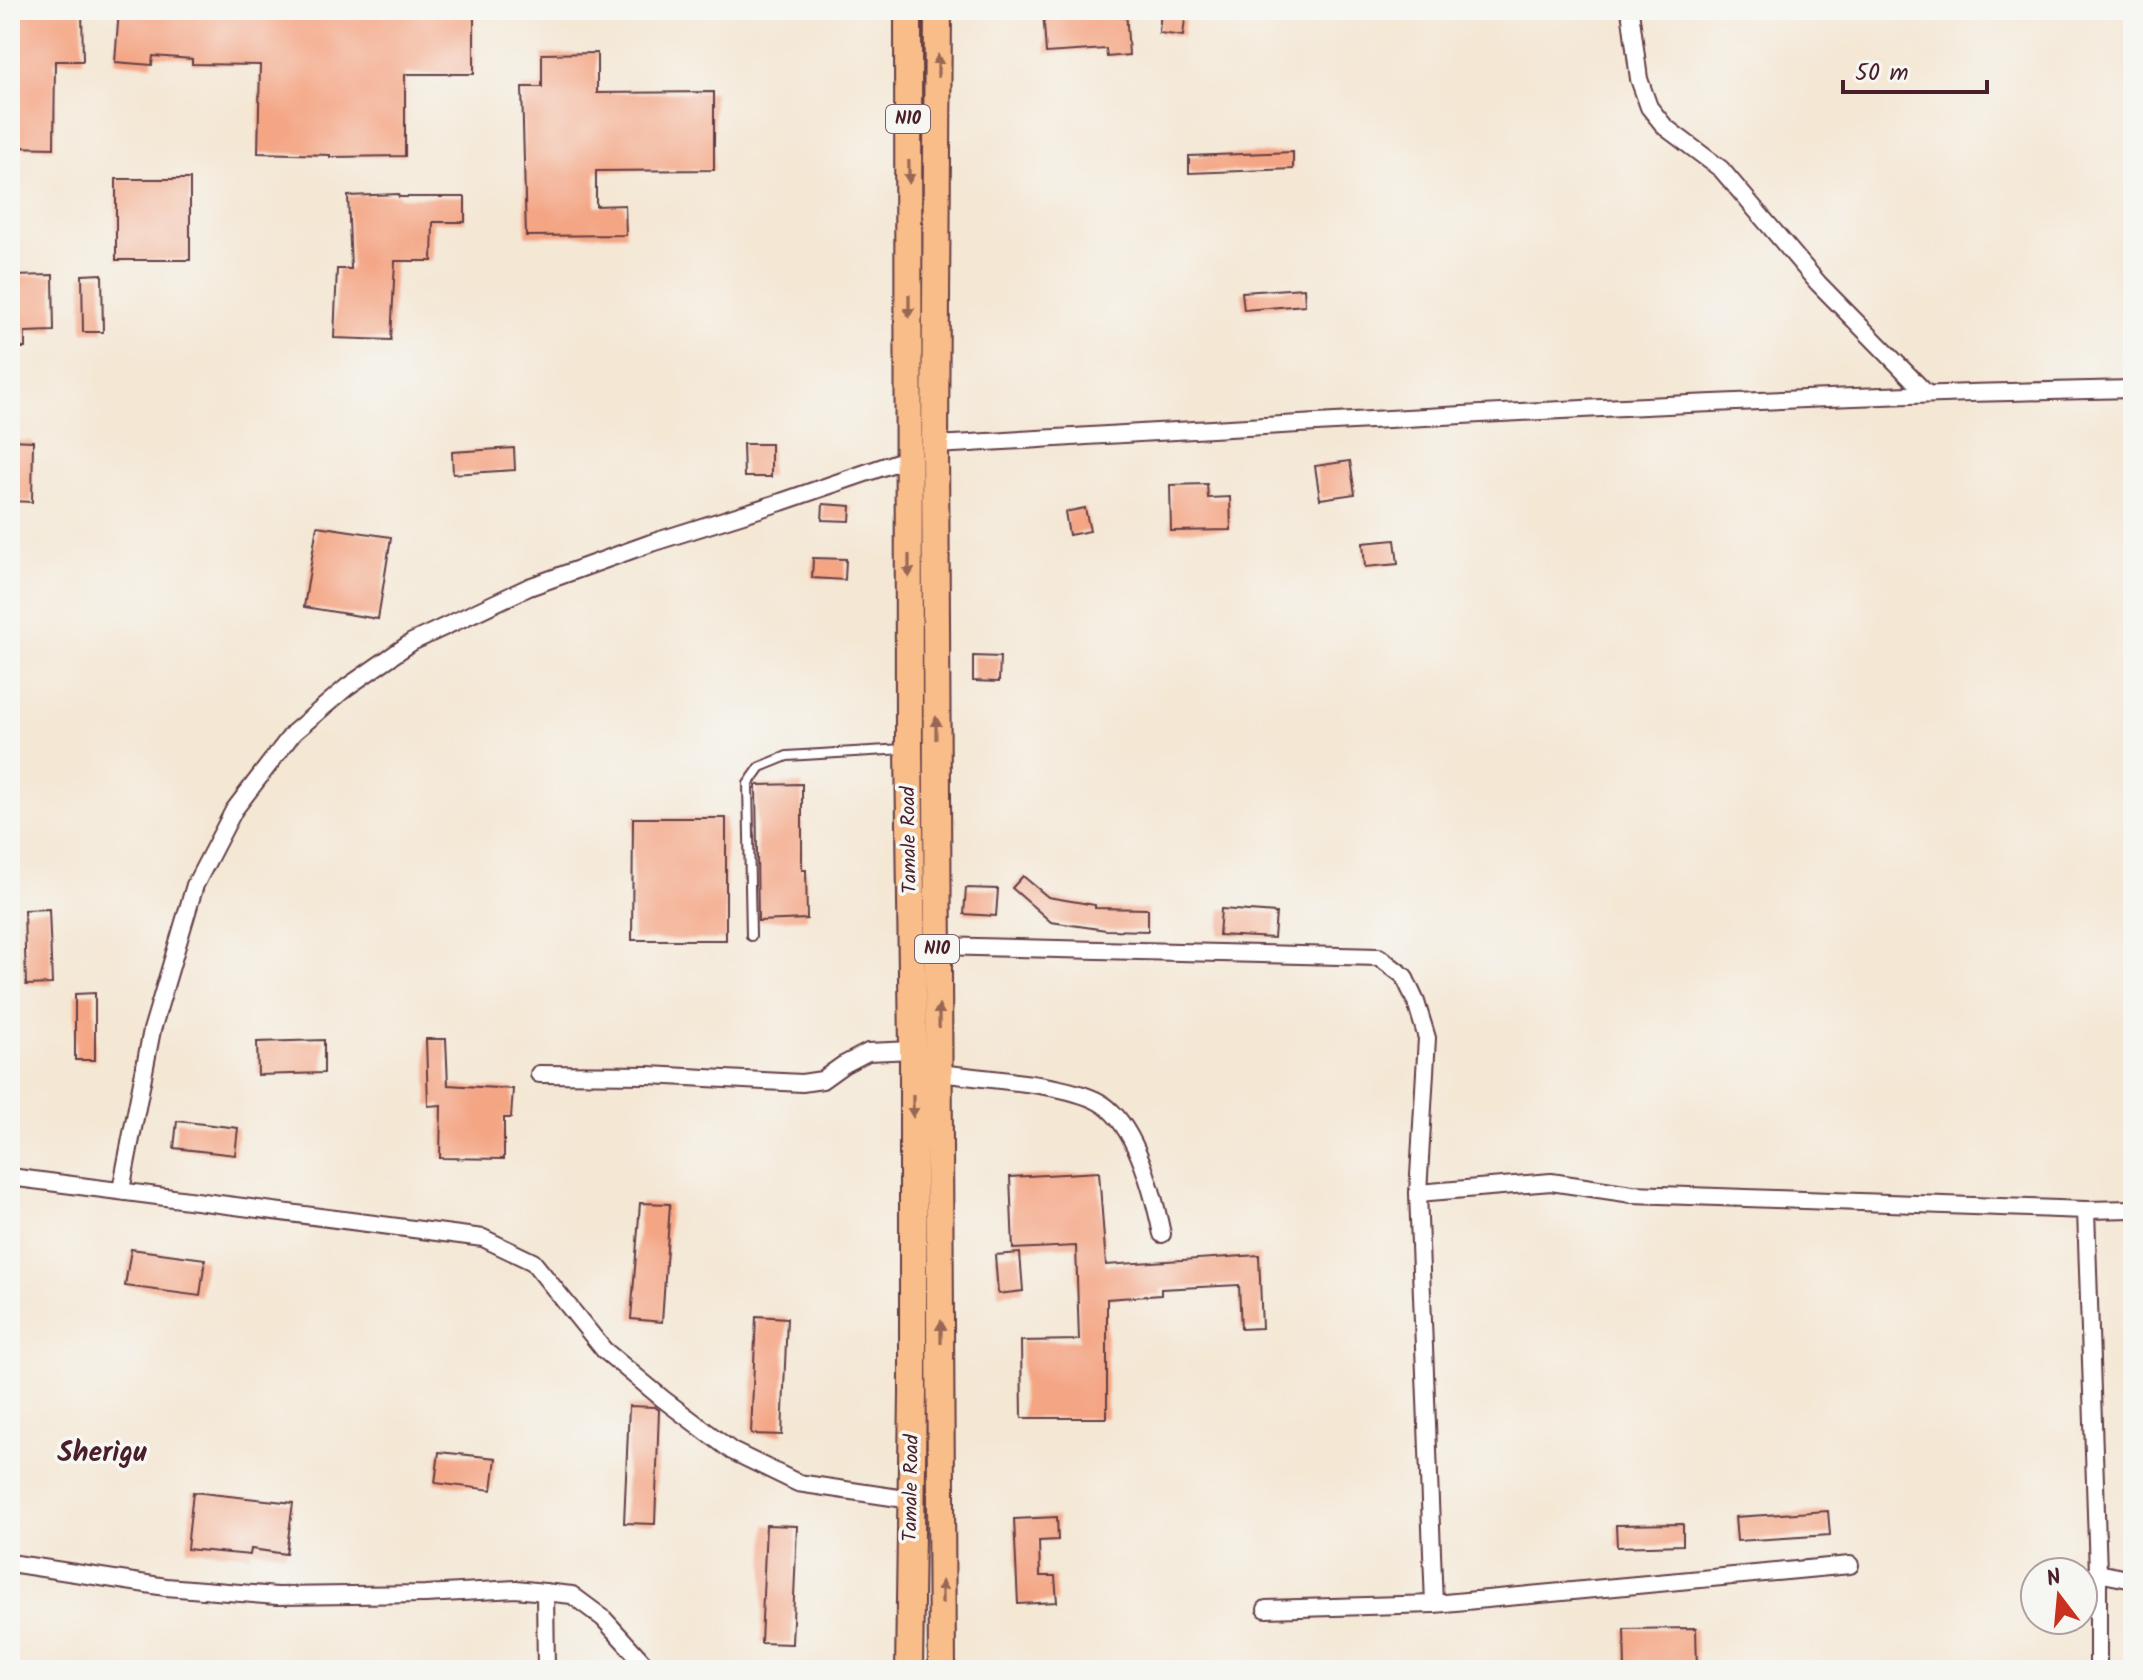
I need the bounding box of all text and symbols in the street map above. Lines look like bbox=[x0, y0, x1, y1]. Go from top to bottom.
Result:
scale bar bbox=[1843, 44, 1987, 94]
one-way arrow bbox=[932, 53, 944, 78]
text: 50 m bbox=[1855, 54, 1909, 93]
road number: N10 bbox=[886, 105, 930, 133]
one-way arrow bbox=[903, 160, 915, 185]
one-way arrow bbox=[903, 294, 915, 319]
one-way arrow bbox=[903, 554, 915, 579]
one-way arrow bbox=[930, 715, 942, 740]
street label: Tamale Road bbox=[893, 785, 927, 894]
road number: N10 bbox=[915, 935, 959, 963]
one-way arrow bbox=[932, 1003, 945, 1028]
one-way arrow bbox=[907, 1094, 919, 1119]
one-way arrow bbox=[935, 1319, 947, 1344]
district label: Sherigu bbox=[57, 1431, 147, 1476]
street label: Tamale Road bbox=[895, 1433, 929, 1542]
north arrow bbox=[2019, 1556, 2099, 1636]
text: N bbox=[2043, 1560, 2066, 1598]
one-way arrow bbox=[936, 1579, 948, 1604]

